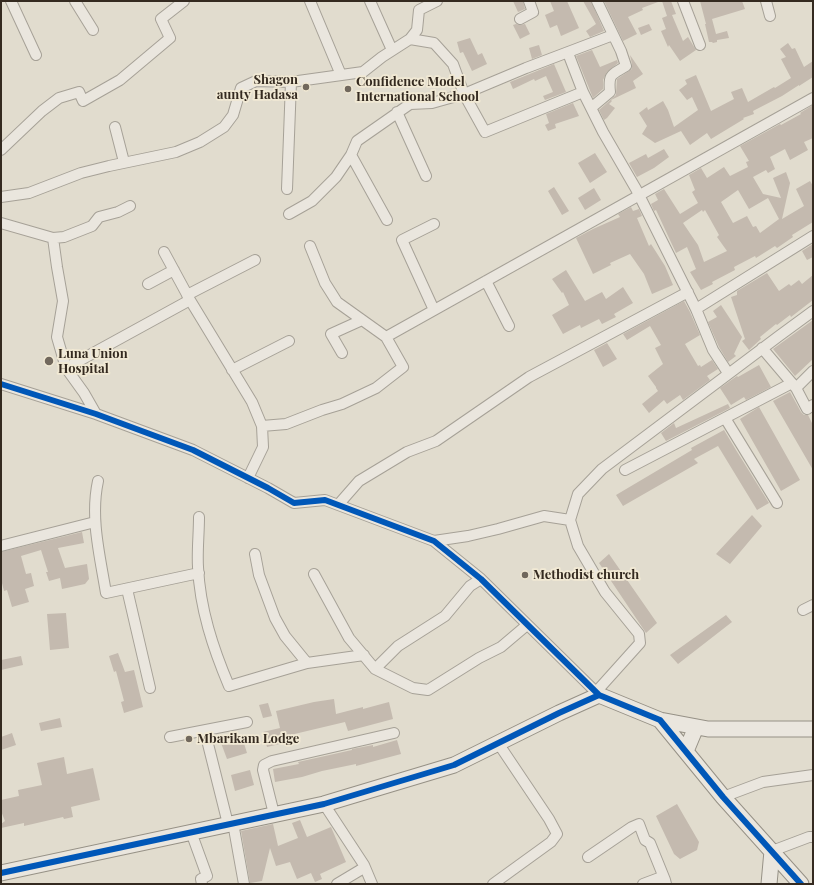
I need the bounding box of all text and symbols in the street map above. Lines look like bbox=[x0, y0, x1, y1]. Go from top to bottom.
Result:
place label: Shagon aunty Hadasa bbox=[217, 72, 298, 103]
place label: Confidence Model International School bbox=[356, 74, 479, 105]
marker: Shagon aunty Hadasa bbox=[301, 82, 311, 92]
marker: Confidence Model International School bbox=[343, 84, 353, 94]
place label: Luna Union Hospital bbox=[58, 346, 128, 377]
marker: Luna Union Hospital bbox=[43, 355, 55, 367]
place label: Methodist church bbox=[533, 567, 639, 583]
marker: Methodist church bbox=[520, 570, 530, 580]
place label: Mbarikam Lodge bbox=[197, 731, 299, 747]
marker: Mbarikam Lodge bbox=[184, 734, 194, 744]

